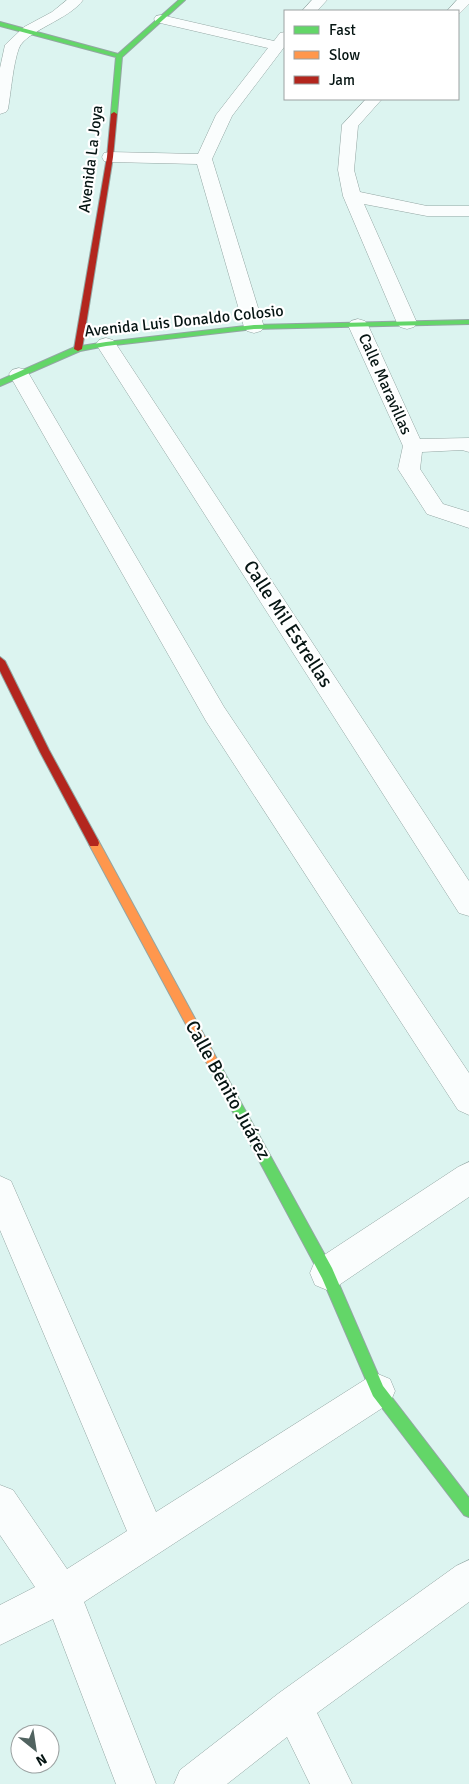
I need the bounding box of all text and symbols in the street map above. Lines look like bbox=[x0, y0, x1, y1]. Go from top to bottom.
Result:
legend bbox=[284, 10, 459, 100]
text: Fast bbox=[329, 21, 356, 39]
text: Slow bbox=[329, 46, 360, 64]
text: Jam bbox=[329, 71, 355, 89]
street label: Avenida La Joya bbox=[74, 104, 108, 214]
street label: Avenida Luis Donaldo Colosio bbox=[83, 301, 285, 341]
street label: Calle Maravillas bbox=[354, 330, 416, 438]
street label: Calle Mil Estrellas bbox=[238, 556, 338, 692]
street label: Calle Benito Juárez bbox=[180, 1016, 276, 1164]
north arrow bbox=[10, 1724, 60, 1774]
text: N bbox=[33, 1750, 50, 1770]

